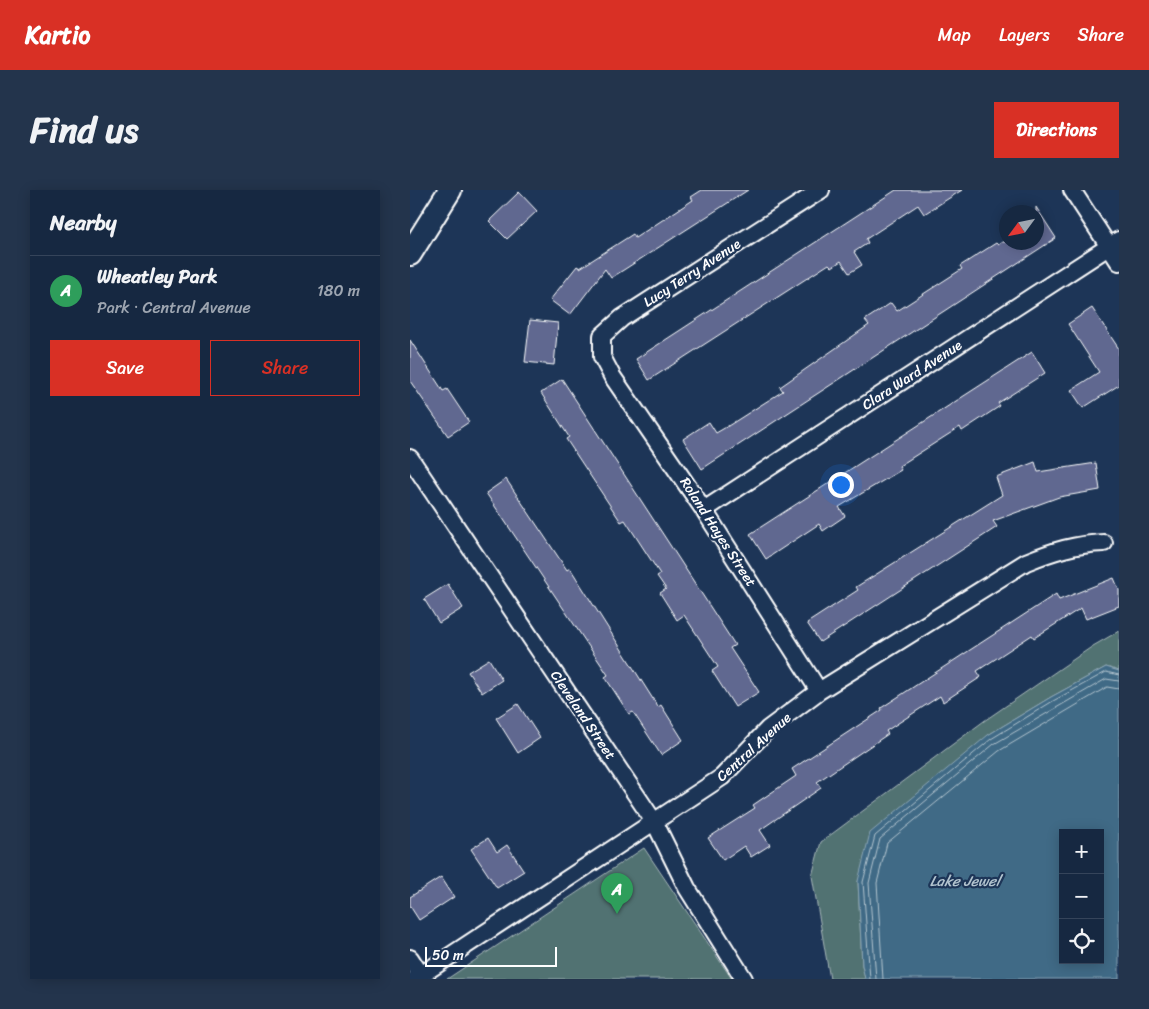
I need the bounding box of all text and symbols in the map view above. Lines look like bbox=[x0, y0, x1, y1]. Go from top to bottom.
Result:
text: Kartio bbox=[25, 14, 90, 56]
text: Map bbox=[938, 19, 971, 51]
text: Layers bbox=[999, 19, 1050, 51]
text: Share bbox=[1078, 19, 1124, 51]
text: Find us bbox=[30, 99, 138, 161]
button: Directions bbox=[994, 102, 1119, 158]
text: Nearby bbox=[50, 204, 116, 242]
north arrow bbox=[999, 205, 1044, 250]
street label: Lucy Terry Avenue bbox=[638, 232, 746, 314]
text: Wheatley Park bbox=[97, 260, 218, 293]
text: A bbox=[61, 276, 71, 305]
text: 180 m bbox=[317, 276, 360, 305]
text: Park · Central Avenue bbox=[97, 293, 251, 322]
street label: Clara Ward Avenue bbox=[857, 333, 968, 417]
button: Save bbox=[50, 340, 200, 396]
button: Share bbox=[210, 340, 360, 396]
street label: Roland Hayes Street bbox=[673, 472, 763, 592]
your location bbox=[828, 472, 854, 498]
street label: Cleveland Street bbox=[544, 665, 622, 765]
street label: Central Avenue bbox=[710, 706, 798, 788]
map controls bbox=[1059, 829, 1104, 964]
button: + bbox=[1059, 829, 1104, 874]
water label: Lake Jewel bbox=[930, 868, 1004, 894]
pin: A bbox=[601, 873, 633, 914]
button: − bbox=[1059, 874, 1104, 919]
button: locate bbox=[1059, 919, 1104, 964]
text: 50 m bbox=[432, 943, 464, 968]
scale bar bbox=[425, 944, 558, 967]

